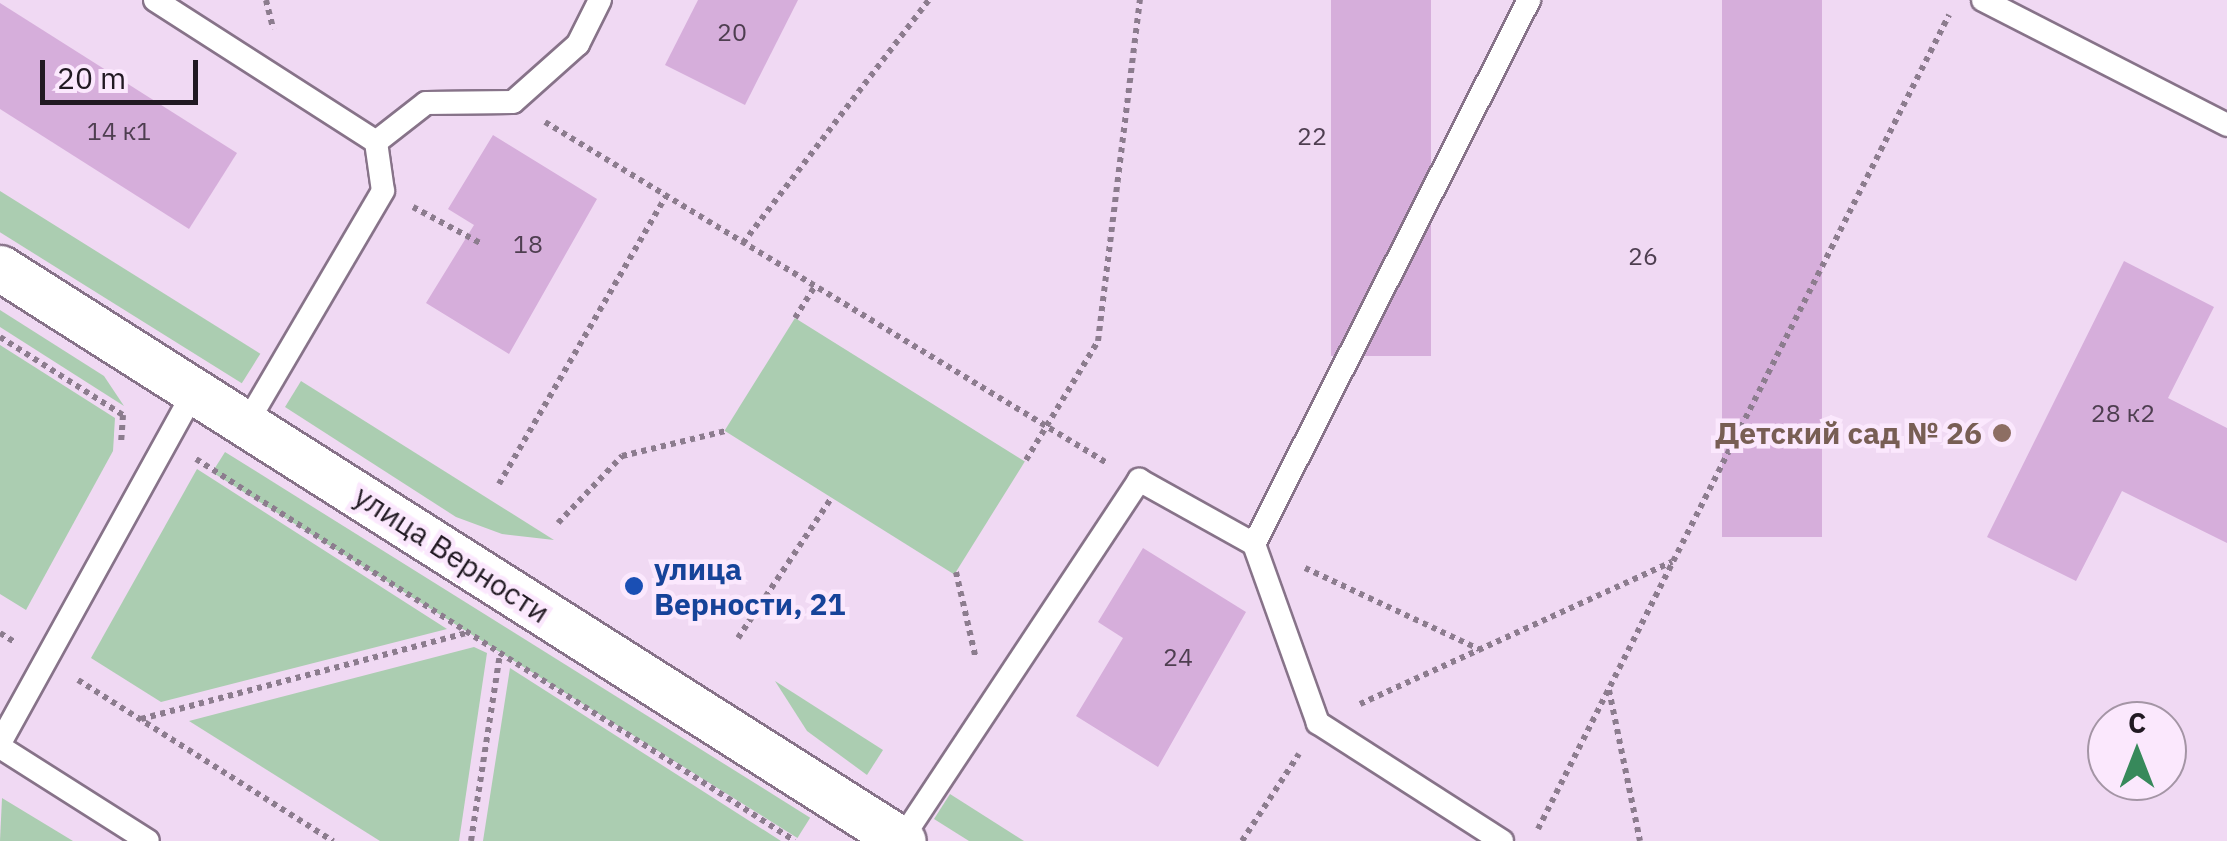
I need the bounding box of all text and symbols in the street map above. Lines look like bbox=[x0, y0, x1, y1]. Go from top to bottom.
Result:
house number: 20 bbox=[717, 17, 747, 47]
scale bar bbox=[45, 40, 202, 102]
text: 20 m bbox=[57, 58, 126, 97]
house number: 14 к1 bbox=[87, 116, 151, 146]
house number: 22 bbox=[1297, 121, 1327, 151]
house number: 18 bbox=[513, 229, 543, 259]
house number: 26 bbox=[1628, 241, 1658, 271]
house number: 28 к2 bbox=[2091, 398, 2155, 428]
place label: Детский сад № 26 bbox=[1715, 415, 1982, 451]
marker: Детский сад № 26 bbox=[1991, 422, 2013, 444]
street label: улица Верности bbox=[348, 478, 556, 630]
place label: улица Верности, 21 bbox=[654, 551, 846, 622]
marker: улица Верности, 21 bbox=[623, 575, 645, 597]
house number: 24 bbox=[1163, 642, 1193, 672]
north arrow bbox=[2087, 701, 2187, 801]
text: С bbox=[2128, 704, 2146, 741]

